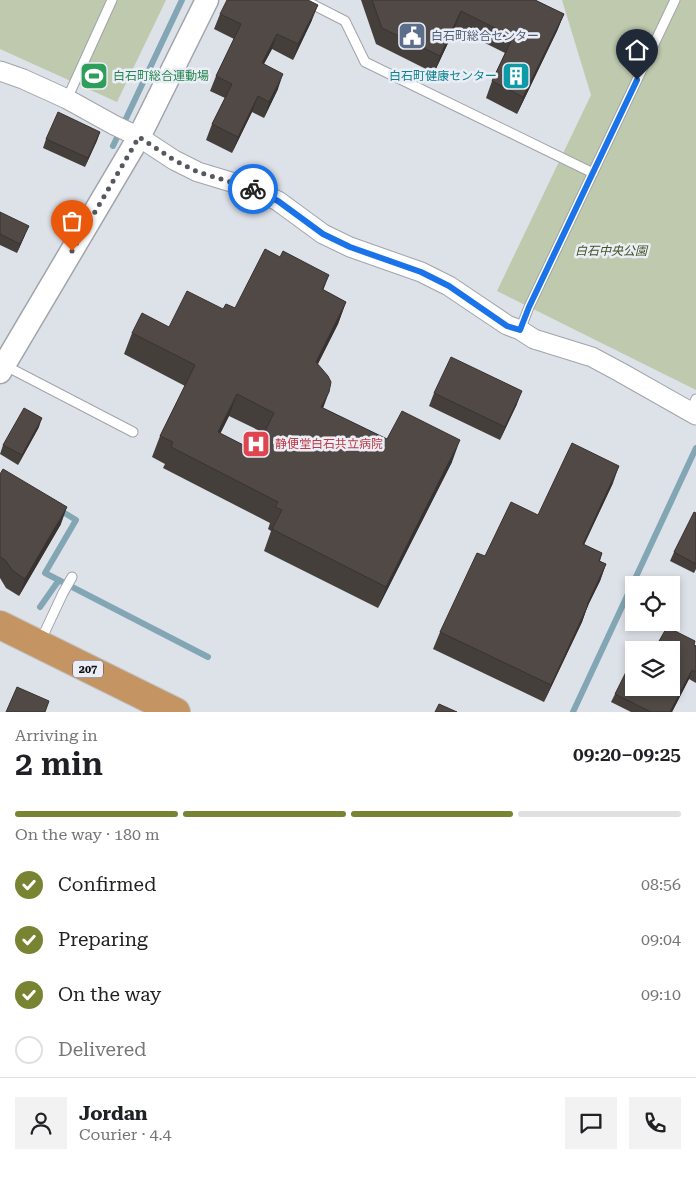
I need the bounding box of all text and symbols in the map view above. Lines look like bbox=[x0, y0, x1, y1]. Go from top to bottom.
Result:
public building icon: 白石町総合センター bbox=[397, 21, 427, 51]
place label: 白石町総合センター bbox=[431, 29, 539, 43]
pin bbox=[616, 29, 658, 80]
icon: home bbox=[623, 36, 651, 64]
sports icon: 白石町総合運動場 bbox=[79, 61, 109, 91]
building icon: 白石町健康センター bbox=[501, 61, 531, 91]
place label: 白石町総合運動場 bbox=[113, 69, 209, 83]
place label: 白石町健康センター bbox=[389, 69, 497, 83]
courier bbox=[228, 164, 278, 214]
icon: bike bbox=[239, 175, 267, 203]
pin bbox=[51, 200, 93, 251]
icon: bag bbox=[58, 207, 86, 235]
park label: 白石中央公園 bbox=[575, 244, 649, 258]
hospital icon: 静便堂白石共立病院 bbox=[241, 429, 271, 459]
place label: 静便堂白石共立病院 bbox=[275, 437, 383, 451]
map controls bbox=[625, 576, 680, 696]
button: locate bbox=[625, 576, 680, 631]
button: layers bbox=[625, 641, 680, 696]
road number: 207 bbox=[73, 661, 103, 678]
text: Arriving in bbox=[15, 726, 98, 745]
text: 09:20–09:25 bbox=[573, 743, 681, 766]
text: 2 min bbox=[15, 745, 103, 783]
text: On the way · 180 m bbox=[15, 825, 160, 844]
icon: check bbox=[15, 871, 43, 899]
text: Confirmed bbox=[58, 873, 156, 896]
text: 08:56 bbox=[641, 875, 681, 894]
icon: check bbox=[15, 926, 43, 954]
text: Preparing bbox=[58, 928, 148, 951]
text: 09:04 bbox=[641, 930, 681, 949]
icon: check bbox=[15, 981, 43, 1009]
text: On the way bbox=[58, 983, 161, 1006]
text: 09:10 bbox=[641, 985, 681, 1004]
text: Delivered bbox=[58, 1038, 146, 1061]
button: person bbox=[15, 1097, 67, 1149]
button: chat bbox=[565, 1097, 617, 1149]
button: phone bbox=[629, 1097, 681, 1149]
text: Jordan bbox=[79, 1102, 148, 1125]
text: Courier · 4.4 bbox=[79, 1125, 172, 1144]

